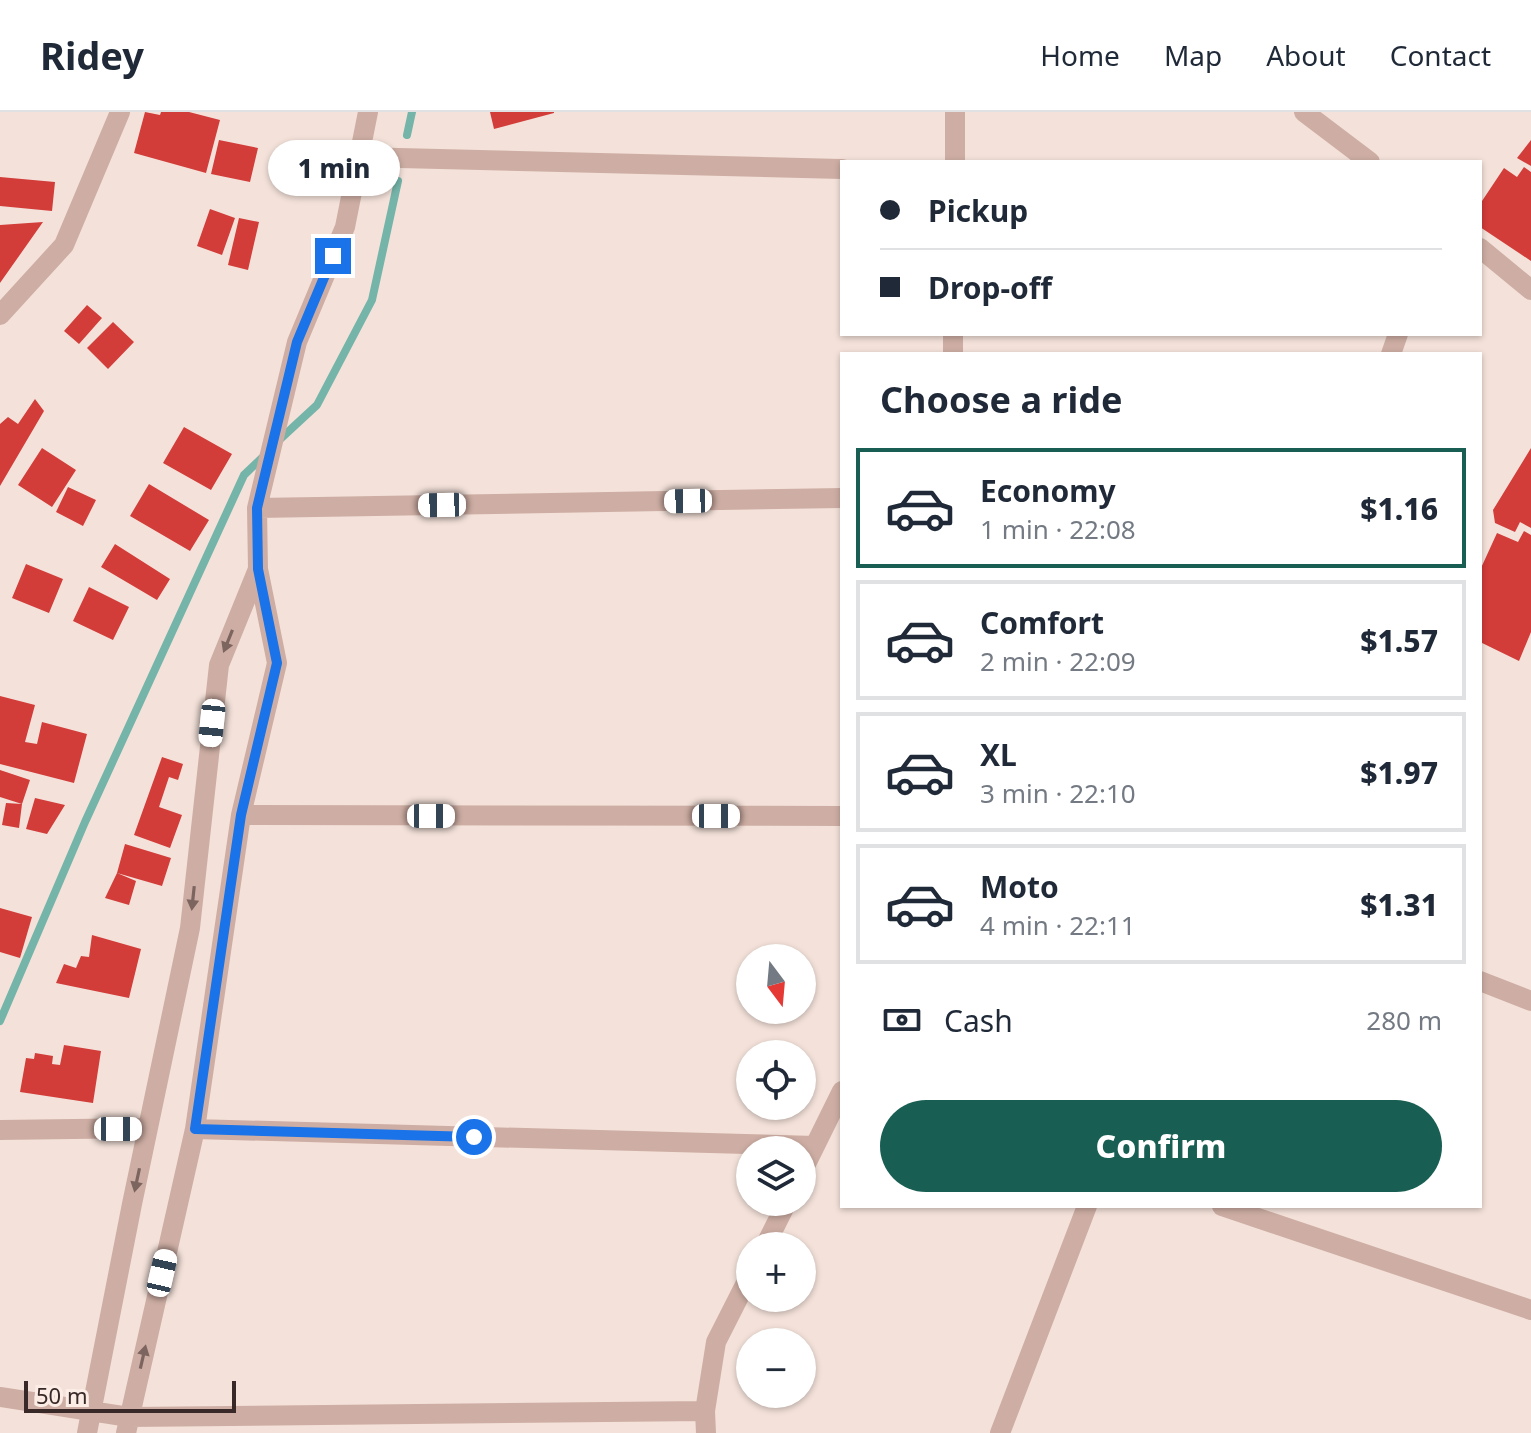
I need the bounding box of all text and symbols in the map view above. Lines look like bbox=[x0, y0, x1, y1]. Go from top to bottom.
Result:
text: Ridey bbox=[40, 29, 144, 81]
text: Home bbox=[1040, 36, 1120, 74]
text: Map bbox=[1164, 36, 1222, 74]
text: About bbox=[1266, 36, 1346, 74]
text: Contact bbox=[1390, 36, 1491, 74]
callout: 1 min bbox=[267, 140, 399, 196]
text: 1 min bbox=[298, 150, 370, 186]
text: Pickup bbox=[928, 190, 1028, 231]
route end bbox=[315, 238, 351, 274]
text: Drop-off bbox=[928, 267, 1052, 308]
text: Choose a ride bbox=[880, 375, 1122, 424]
text: Economy bbox=[980, 470, 1116, 511]
icon: car bbox=[884, 472, 956, 544]
text: $1.16 bbox=[1360, 488, 1438, 529]
car bbox=[664, 489, 712, 513]
car bbox=[418, 493, 466, 517]
text: 1 min · 22:08 bbox=[980, 511, 1136, 547]
text: Comfort bbox=[980, 602, 1104, 643]
icon: car bbox=[884, 604, 956, 676]
text: $1.57 bbox=[1360, 620, 1438, 661]
one-way arrow bbox=[222, 629, 235, 653]
text: 2 min · 22:09 bbox=[980, 643, 1136, 679]
car bbox=[198, 698, 226, 748]
text: XL bbox=[980, 734, 1017, 775]
icon: car bbox=[884, 736, 956, 808]
text: $1.97 bbox=[1360, 752, 1438, 793]
text: 3 min · 22:10 bbox=[980, 775, 1136, 811]
car bbox=[407, 804, 455, 828]
car bbox=[692, 804, 740, 828]
text: Moto bbox=[980, 866, 1059, 907]
icon: car bbox=[884, 868, 956, 940]
text: $1.31 bbox=[1360, 884, 1438, 925]
one-way arrow bbox=[186, 886, 199, 911]
text: 4 min · 22:11 bbox=[980, 907, 1136, 943]
north arrow bbox=[736, 944, 816, 1024]
map controls bbox=[736, 944, 816, 1408]
icon: cash bbox=[880, 998, 924, 1042]
text: Cash bbox=[944, 1000, 1013, 1041]
text: 280 m bbox=[1366, 1002, 1442, 1038]
button: locate bbox=[736, 1040, 816, 1120]
button: Confirm bbox=[880, 1100, 1442, 1192]
car bbox=[94, 1117, 142, 1141]
route start bbox=[456, 1119, 492, 1155]
button: layers bbox=[736, 1136, 816, 1216]
one-way arrow bbox=[130, 1168, 143, 1193]
button: + bbox=[736, 1232, 816, 1312]
car bbox=[145, 1247, 179, 1299]
button: − bbox=[736, 1328, 816, 1408]
one-way arrow bbox=[137, 1344, 150, 1369]
scale bar bbox=[24, 1377, 236, 1413]
text: 50 m bbox=[36, 1380, 87, 1410]

